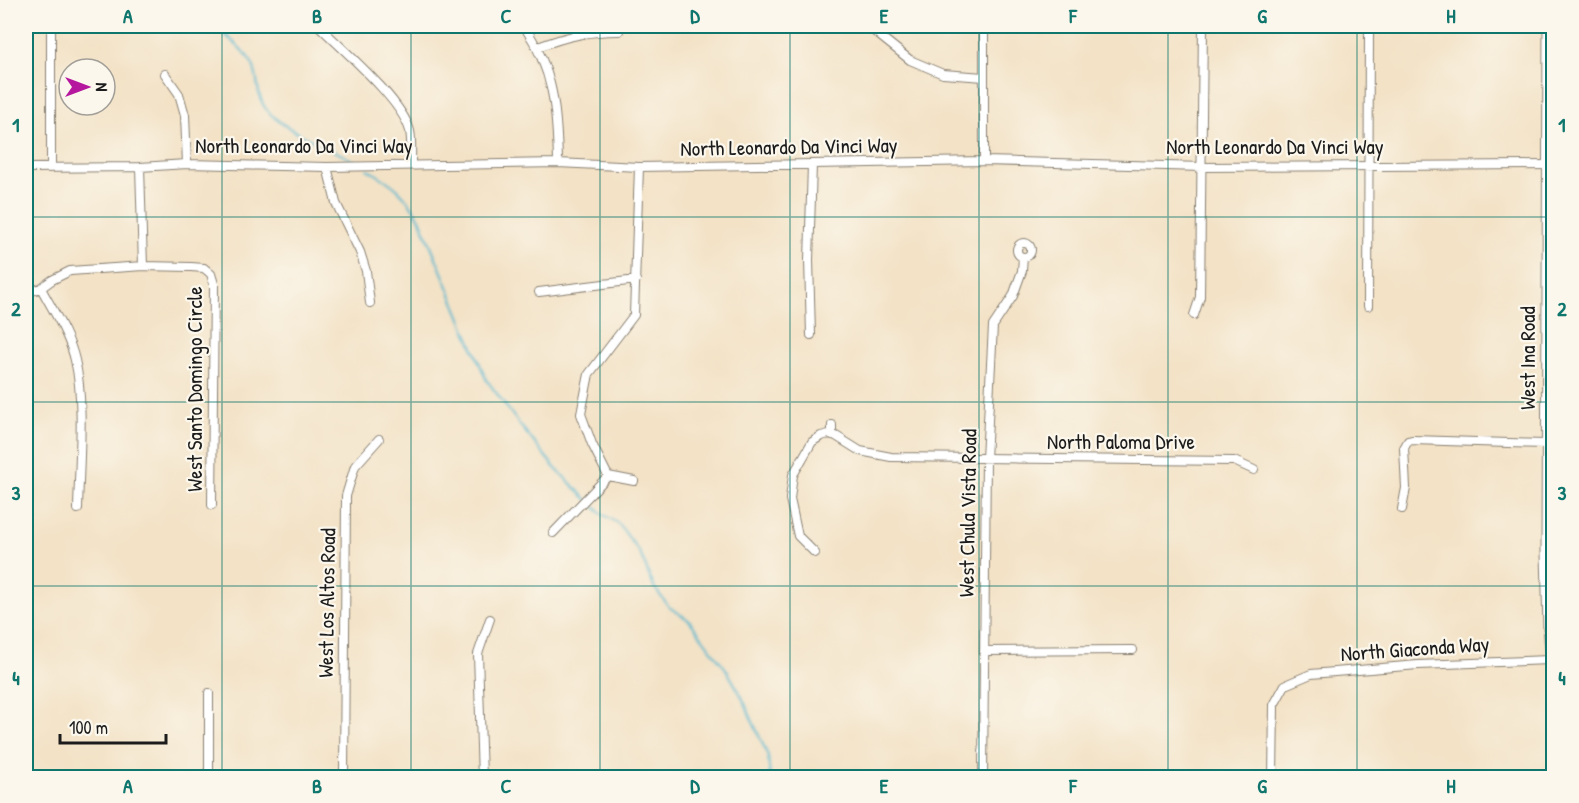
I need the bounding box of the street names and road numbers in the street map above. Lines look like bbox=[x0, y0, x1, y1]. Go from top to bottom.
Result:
street label: North Leonardo Da Vinci Way bbox=[680, 130, 898, 163]
street label: North Leonardo Da Vinci Way bbox=[195, 131, 413, 160]
street label: North Leonardo Da Vinci Way bbox=[1166, 132, 1384, 161]
street label: West Santo Domingo Circle bbox=[180, 286, 209, 492]
street label: West Ina Road bbox=[1513, 306, 1542, 410]
street label: North Paloma Drive bbox=[1047, 427, 1195, 456]
street label: West Chula Vista Road bbox=[952, 429, 983, 597]
street label: West Los Altos Road bbox=[311, 528, 342, 678]
street label: North Giaconda Way bbox=[1340, 629, 1490, 668]

